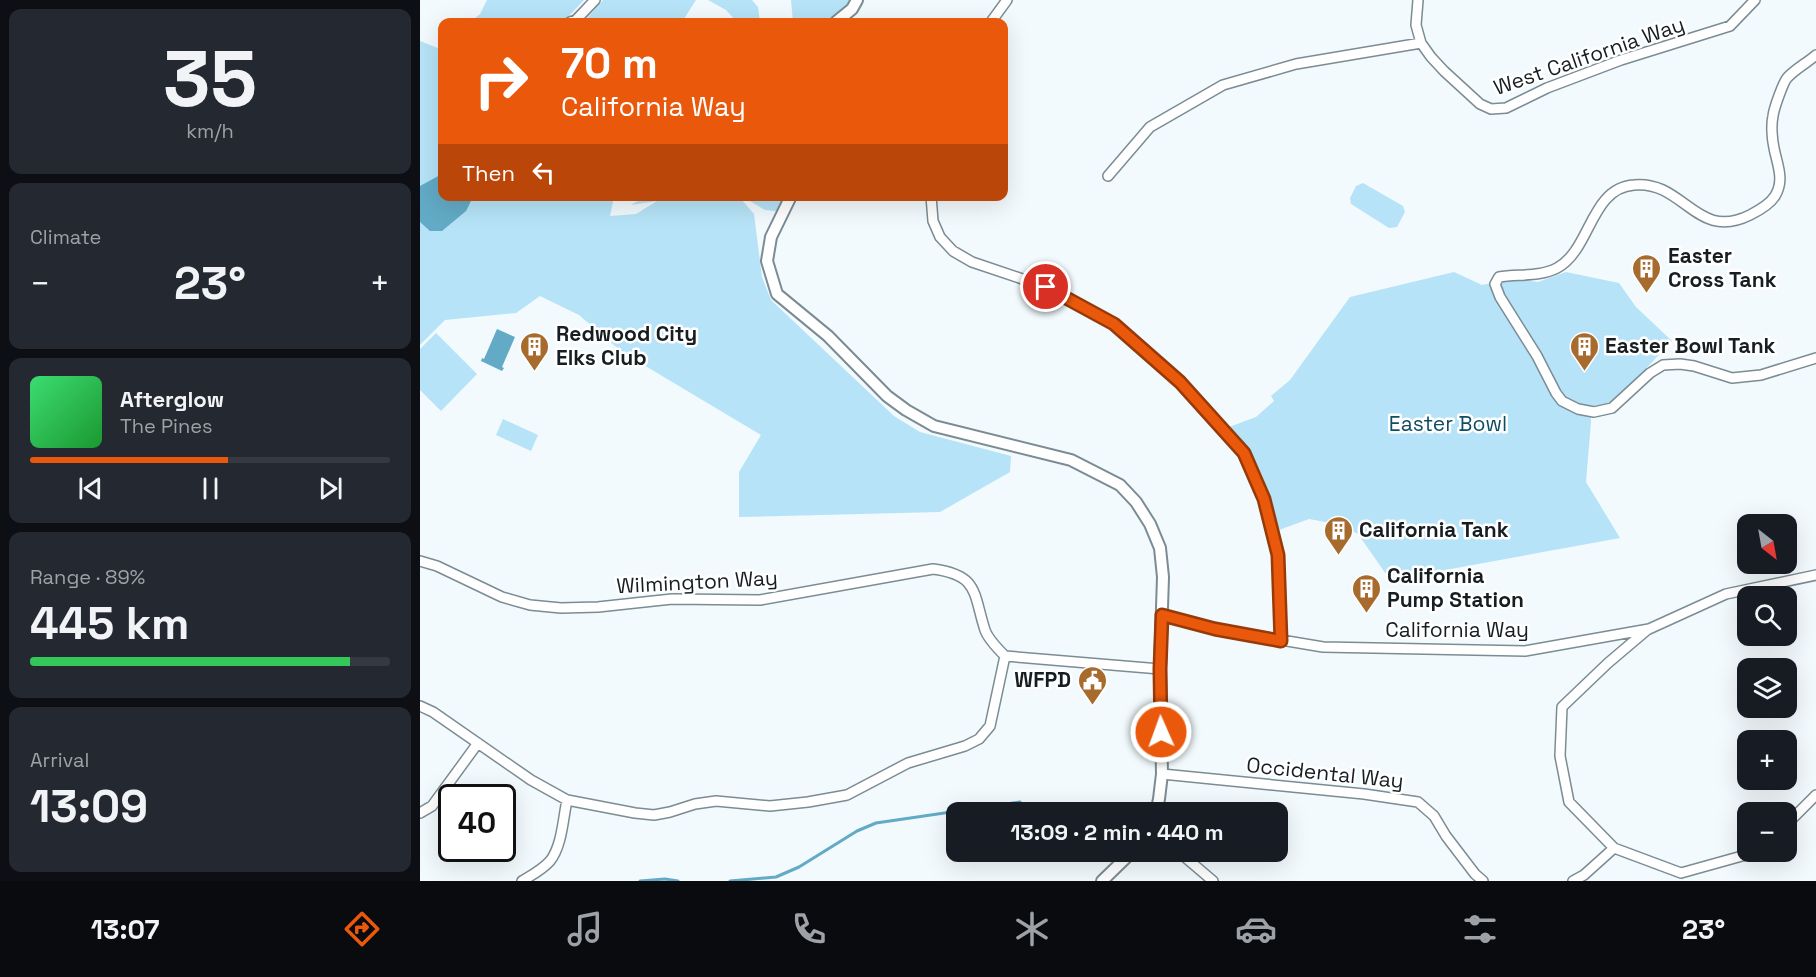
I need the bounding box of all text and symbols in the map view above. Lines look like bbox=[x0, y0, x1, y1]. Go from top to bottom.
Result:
street label: West California Way bbox=[1490, 10, 1688, 101]
text: 35 bbox=[163, 29, 257, 129]
text: 70 m bbox=[561, 37, 658, 90]
icon: right bbox=[462, 42, 540, 120]
text: California Way bbox=[561, 89, 746, 124]
text: km/h bbox=[186, 118, 234, 144]
icon: left bbox=[527, 156, 560, 189]
text: Then bbox=[462, 159, 515, 187]
text: Climate bbox=[30, 224, 101, 250]
place label: Easter Cross Tank bbox=[1668, 242, 1777, 293]
building icon: Easter Cross Tank bbox=[1631, 252, 1663, 294]
text: 23° bbox=[174, 255, 246, 312]
pin bbox=[1020, 261, 1071, 312]
text: − bbox=[30, 263, 50, 305]
text: + bbox=[370, 263, 390, 305]
icon: arrive bbox=[1029, 270, 1062, 303]
place label: Redwood City Elks Club bbox=[556, 320, 697, 371]
building icon: Redwood City Elks Club bbox=[519, 330, 551, 372]
building icon: Easter Bowl Tank bbox=[1568, 330, 1600, 372]
place label: Easter Bowl Tank bbox=[1605, 332, 1776, 359]
text: Afterglow bbox=[120, 385, 224, 413]
park label: Easter Bowl bbox=[1389, 410, 1507, 437]
text: The Pines bbox=[120, 413, 213, 439]
icon: previous bbox=[74, 472, 107, 505]
icon: pause bbox=[194, 472, 227, 505]
icon: next bbox=[314, 472, 347, 505]
building icon: California Tank bbox=[1322, 514, 1354, 556]
north arrow bbox=[1737, 514, 1797, 574]
map controls bbox=[1737, 514, 1797, 862]
place label: California Tank bbox=[1359, 516, 1509, 543]
place label: California Pump Station bbox=[1387, 562, 1524, 613]
text: Range · 89% bbox=[30, 564, 145, 590]
street label: Wilmington Way bbox=[616, 564, 778, 599]
building icon: California Pump Station bbox=[1350, 572, 1382, 614]
button: search bbox=[1737, 586, 1797, 646]
text: 445 km bbox=[30, 595, 189, 652]
street label: California Way bbox=[1385, 616, 1529, 643]
button: layers bbox=[1737, 658, 1797, 718]
public building icon: WFPD bbox=[1076, 664, 1108, 706]
place label: WFPD bbox=[1014, 666, 1071, 693]
position arrow bbox=[1129, 700, 1193, 764]
button: + bbox=[1737, 730, 1797, 790]
text: Arrival bbox=[30, 747, 89, 773]
street label: Occidental Way bbox=[1245, 751, 1405, 794]
text: 13:09 bbox=[30, 778, 148, 835]
speed limit sign: 40 bbox=[438, 784, 516, 862]
button: − bbox=[1737, 802, 1797, 862]
text: 13:09 · 2 min · 440 m bbox=[1010, 818, 1224, 846]
icon: directions bbox=[341, 908, 383, 950]
icon: music bbox=[564, 908, 606, 950]
icon: phone bbox=[788, 908, 830, 950]
icon: climate bbox=[1011, 908, 1053, 950]
icon: car bbox=[1235, 908, 1277, 950]
icon: filters bbox=[1459, 908, 1501, 950]
text: 13:07 bbox=[91, 912, 159, 947]
text: 23° bbox=[1682, 912, 1725, 947]

